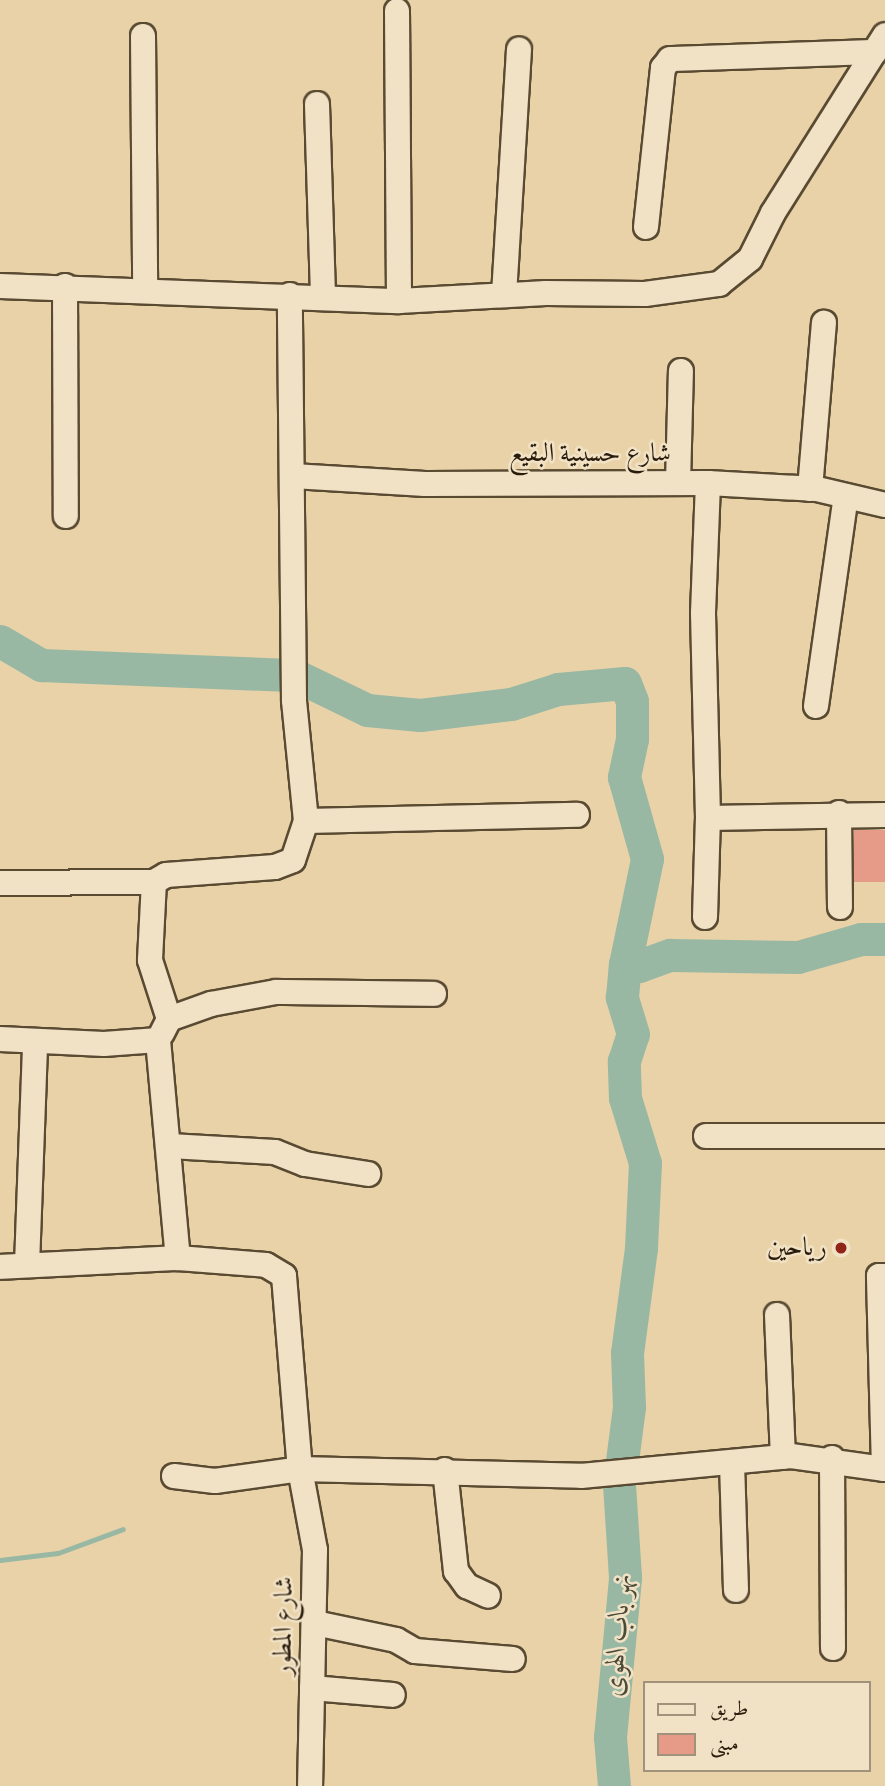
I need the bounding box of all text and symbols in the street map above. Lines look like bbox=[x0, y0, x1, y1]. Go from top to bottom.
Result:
street label: شارع حسينية البقيع bbox=[509, 438, 671, 470]
place label: رياحين bbox=[767, 1232, 827, 1264]
marker: رياحين bbox=[833, 1240, 849, 1256]
water label: نهر باب الهوى bbox=[597, 1572, 639, 1698]
street label: شارع المطور bbox=[268, 1576, 300, 1676]
legend bbox=[644, 1681, 871, 1772]
text: طريق bbox=[710, 1696, 748, 1722]
text: مبنى bbox=[710, 1731, 739, 1757]

